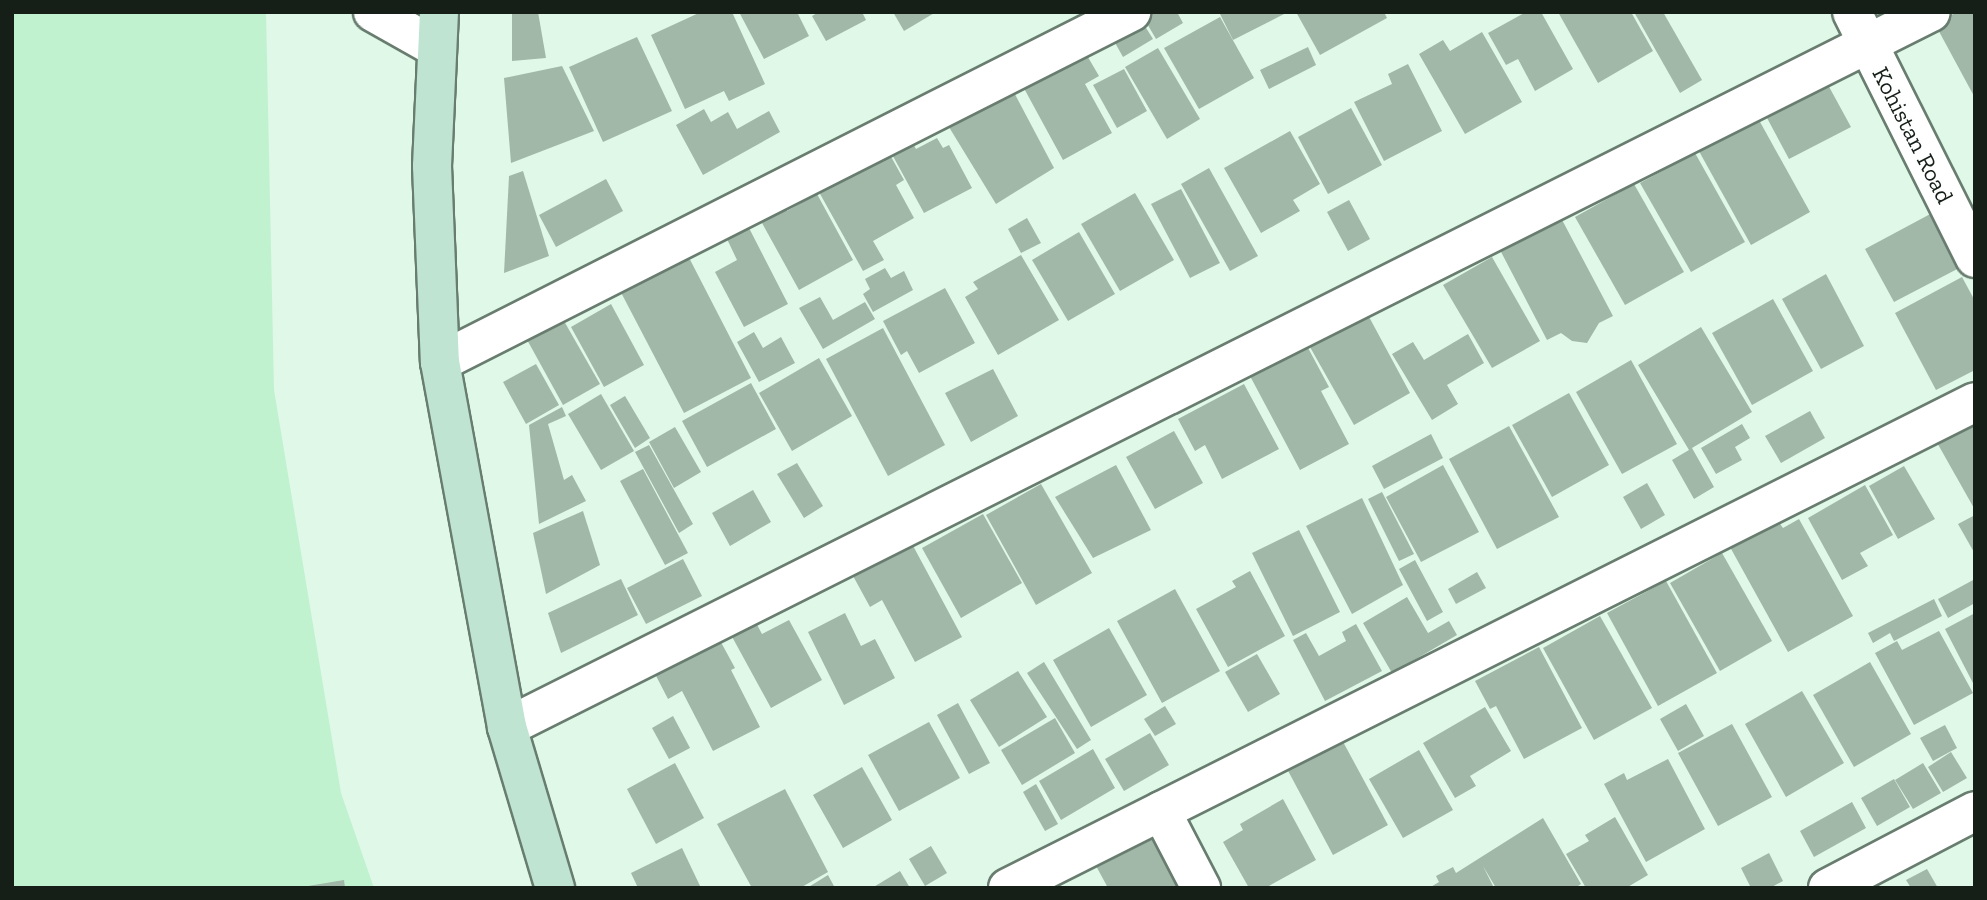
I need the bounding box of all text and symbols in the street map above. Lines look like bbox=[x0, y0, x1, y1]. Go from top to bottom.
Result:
street label: Kohistan Road bbox=[1866, 62, 1960, 208]

